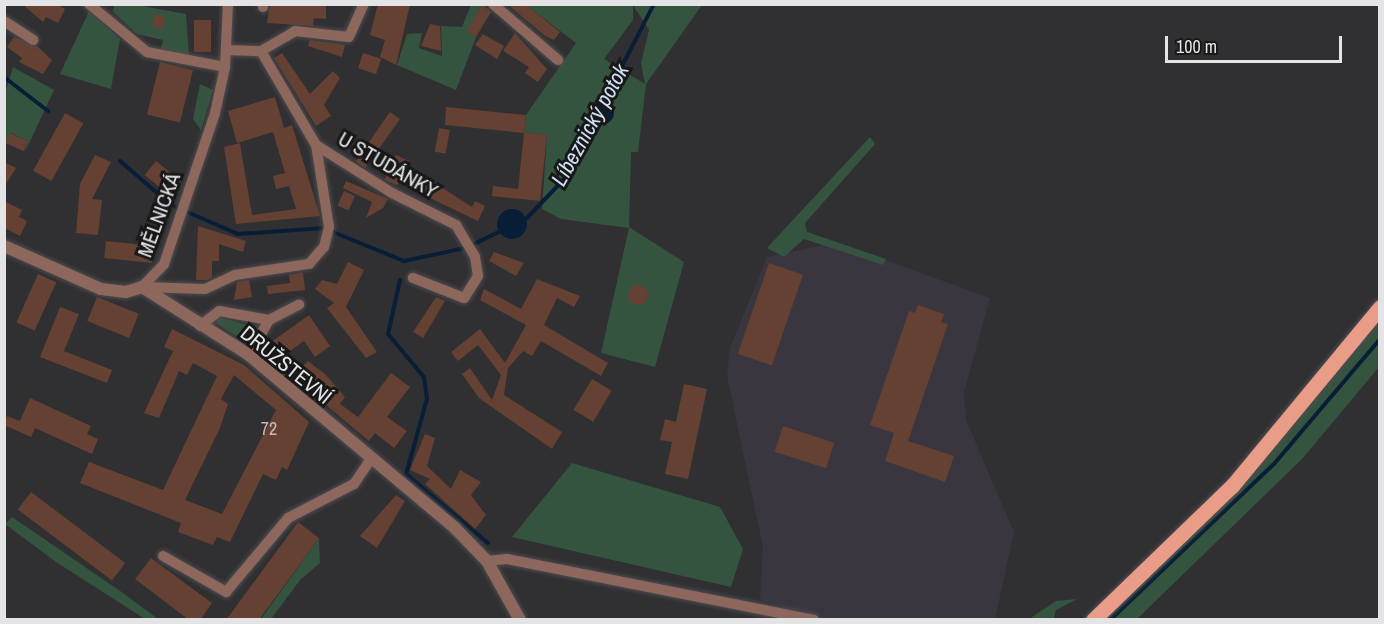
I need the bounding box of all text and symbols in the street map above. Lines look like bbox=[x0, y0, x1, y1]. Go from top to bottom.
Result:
scale bar bbox=[1168, 24, 1345, 62]
text: 100 m bbox=[1176, 34, 1217, 59]
water label: Líbeznický potok bbox=[546, 59, 634, 191]
street label: U STUDÁNKY bbox=[334, 126, 442, 204]
street label: MĚLNICKÁ bbox=[132, 169, 186, 261]
street label: DRUŽSTEVNÍ bbox=[235, 321, 337, 409]
house number: 72 bbox=[261, 418, 277, 440]

